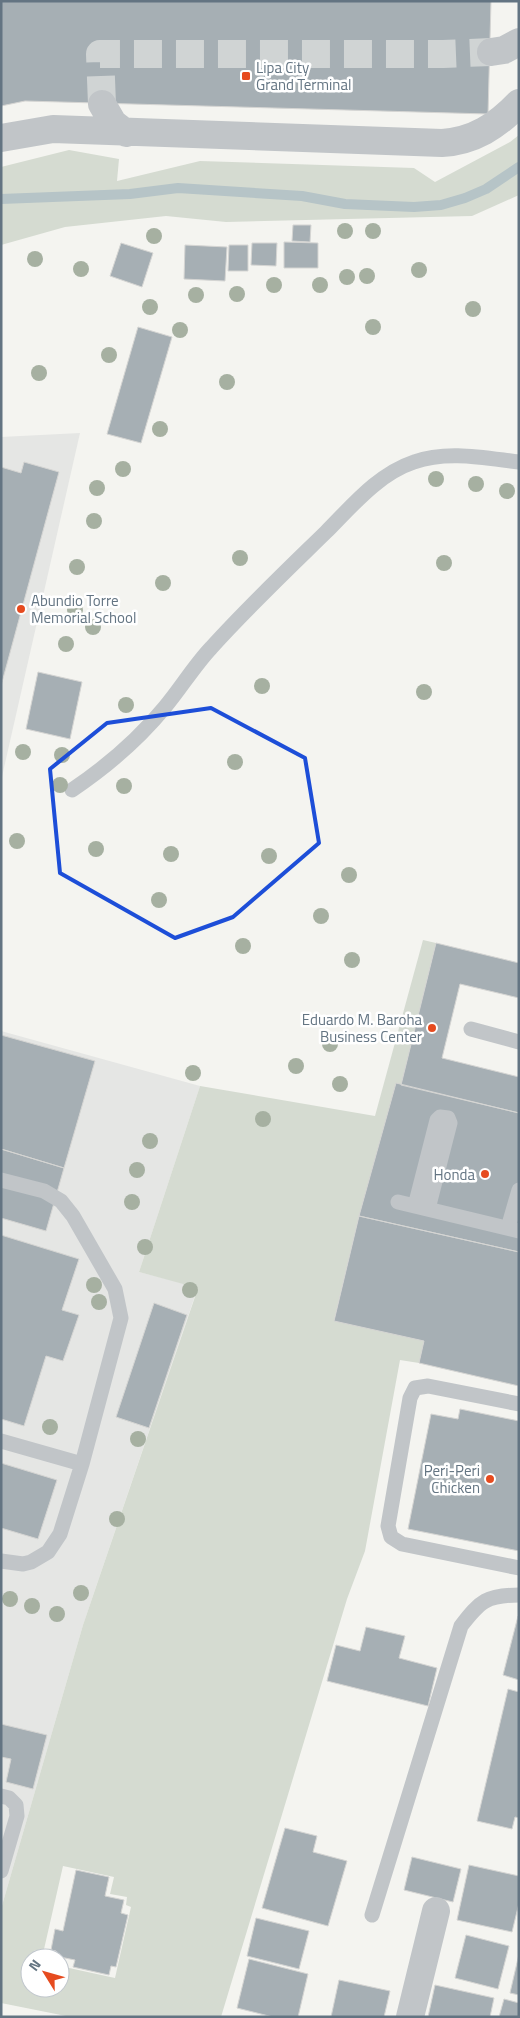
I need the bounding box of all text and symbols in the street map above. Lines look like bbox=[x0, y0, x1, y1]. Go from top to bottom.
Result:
place label: Lipa City Grand Terminal bbox=[256, 56, 351, 96]
marker: Lipa City Grand Terminal bbox=[240, 70, 252, 82]
place label: Abundio Torre Memorial School bbox=[31, 589, 136, 629]
marker: Abundio Torre Memorial School bbox=[15, 603, 27, 615]
place label: Eduardo M. Baroha Business Center bbox=[302, 1008, 422, 1048]
marker: Eduardo M. Baroha Business Center bbox=[426, 1022, 438, 1034]
place label: Honda bbox=[434, 1163, 475, 1186]
marker: Honda bbox=[479, 1168, 491, 1180]
place label: Peri-Peri Chicken bbox=[424, 1459, 480, 1499]
marker: Peri-Peri Chicken bbox=[484, 1473, 496, 1485]
north arrow bbox=[20, 1948, 70, 1998]
text: N bbox=[23, 1955, 46, 1975]

